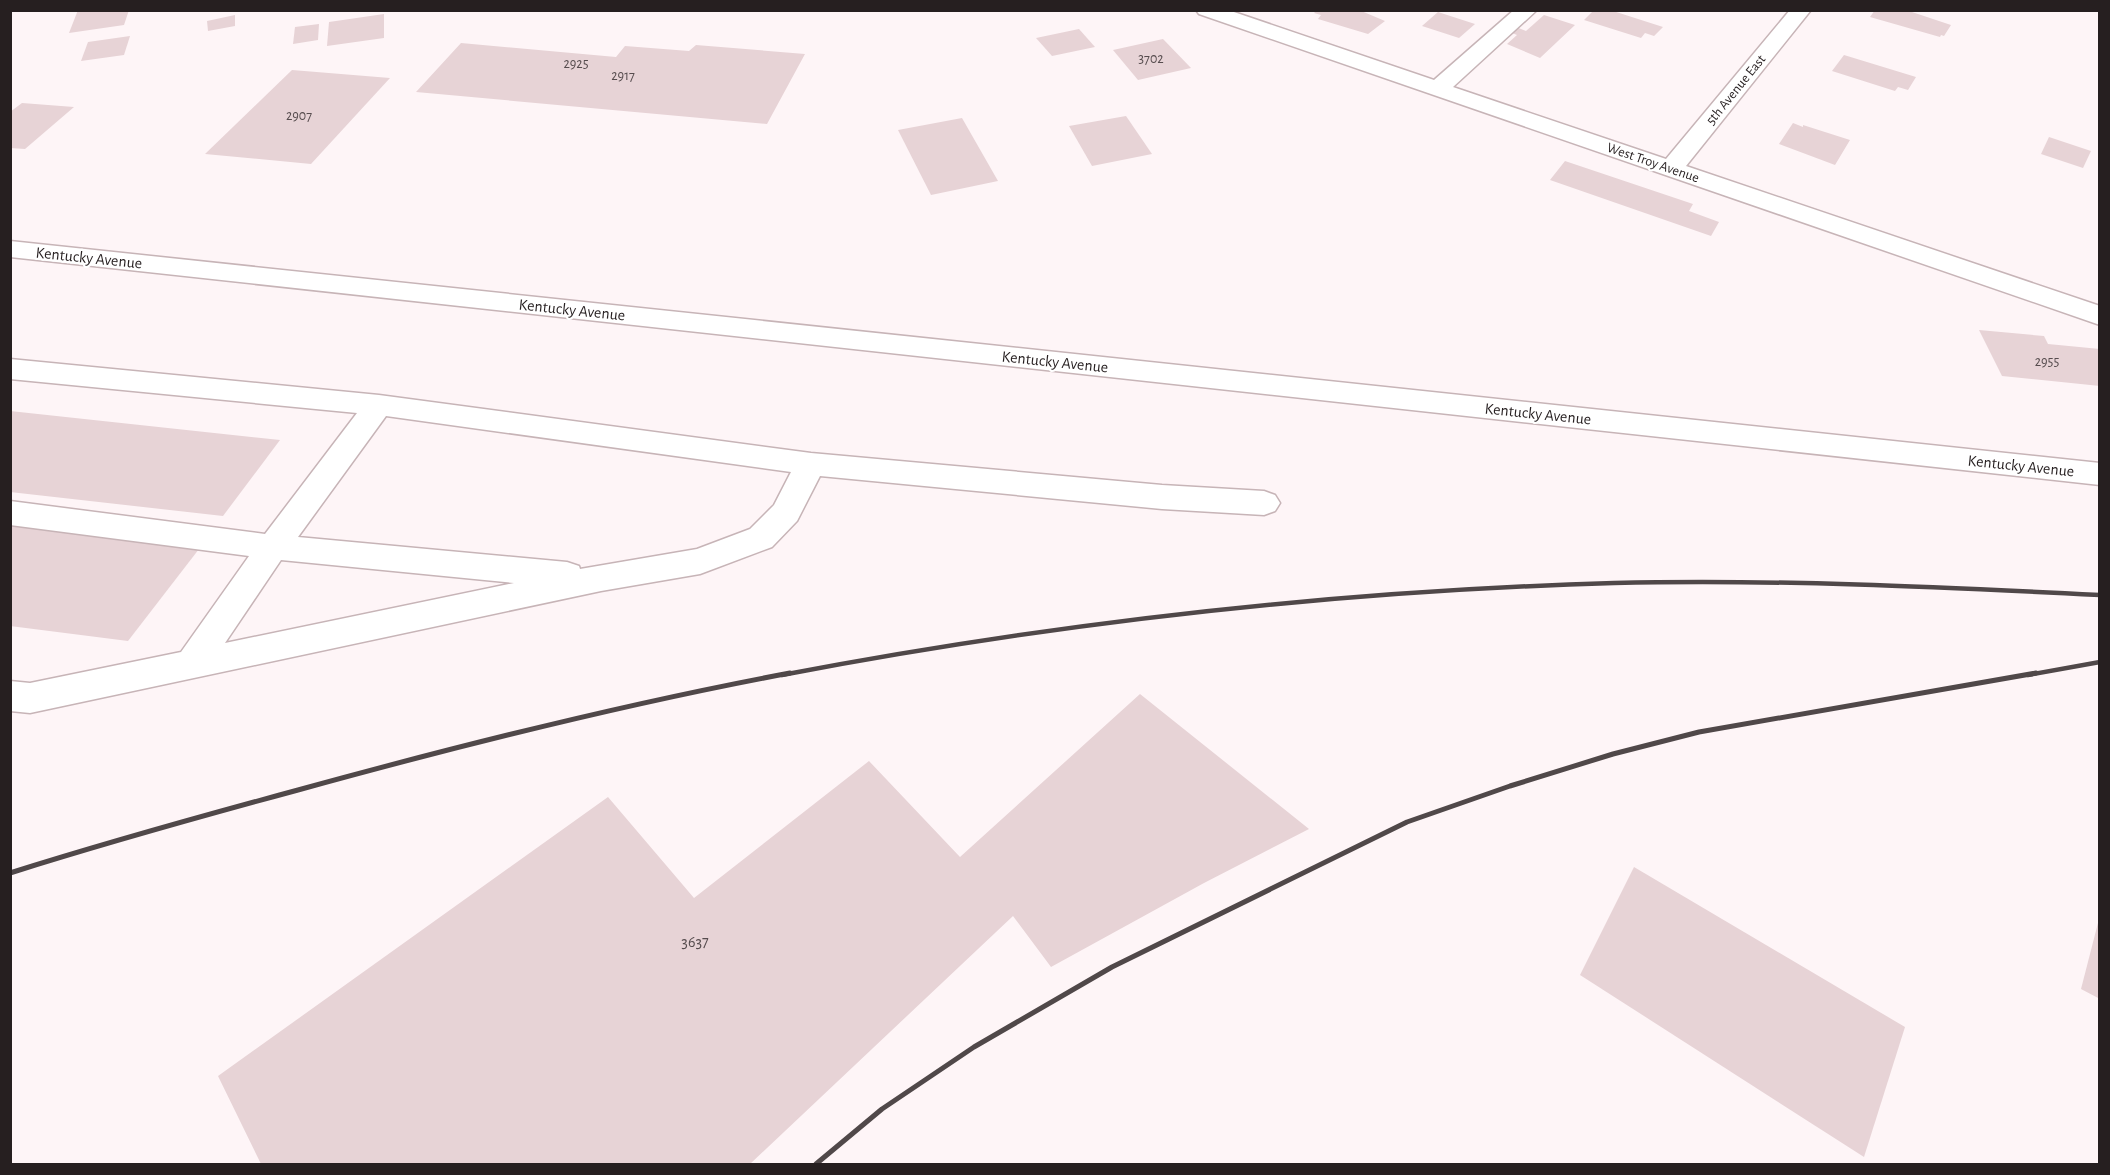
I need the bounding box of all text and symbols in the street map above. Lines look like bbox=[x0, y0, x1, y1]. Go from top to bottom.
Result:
house number: 3702 bbox=[1138, 52, 1164, 66]
street label: 5th Avenue East bbox=[1704, 52, 1769, 128]
house number: 2925 bbox=[563, 57, 589, 71]
house number: 2917 bbox=[611, 69, 635, 83]
house number: 2907 bbox=[286, 109, 312, 123]
street label: West Troy Avenue bbox=[1605, 141, 1701, 185]
street label: Kentucky Avenue bbox=[35, 244, 143, 273]
street label: Kentucky Avenue bbox=[518, 296, 626, 325]
street label: Kentucky Avenue bbox=[1001, 348, 1109, 377]
house number: 2955 bbox=[2035, 355, 2059, 369]
street label: Kentucky Avenue bbox=[1484, 400, 1592, 429]
street label: Kentucky Avenue bbox=[1967, 452, 2075, 481]
house number: 3637 bbox=[681, 934, 709, 950]

